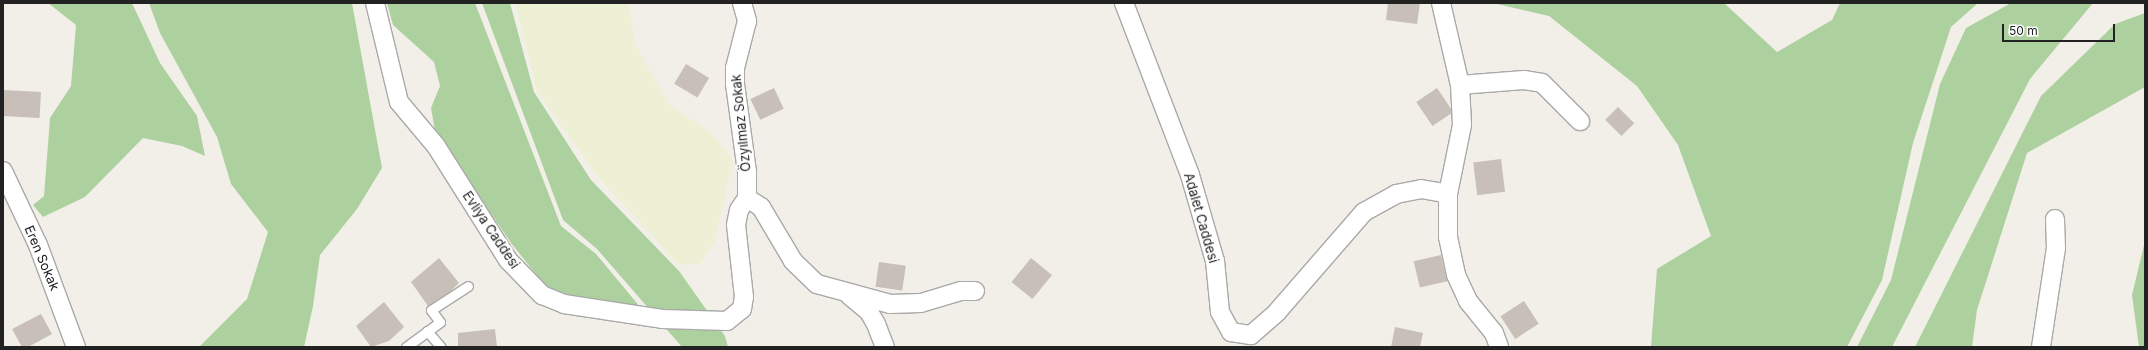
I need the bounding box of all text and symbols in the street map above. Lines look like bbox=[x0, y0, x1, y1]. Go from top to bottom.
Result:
scale bar bbox=[2004, 16, 2117, 42]
text: 50 m bbox=[2009, 23, 2038, 38]
street label: Özyılmaz Sokak bbox=[728, 73, 754, 173]
street label: Adalet Caddesi bbox=[1181, 171, 1221, 265]
street label: Evliya Caddesi bbox=[459, 188, 523, 272]
street label: Eren Sokak bbox=[21, 223, 63, 293]

